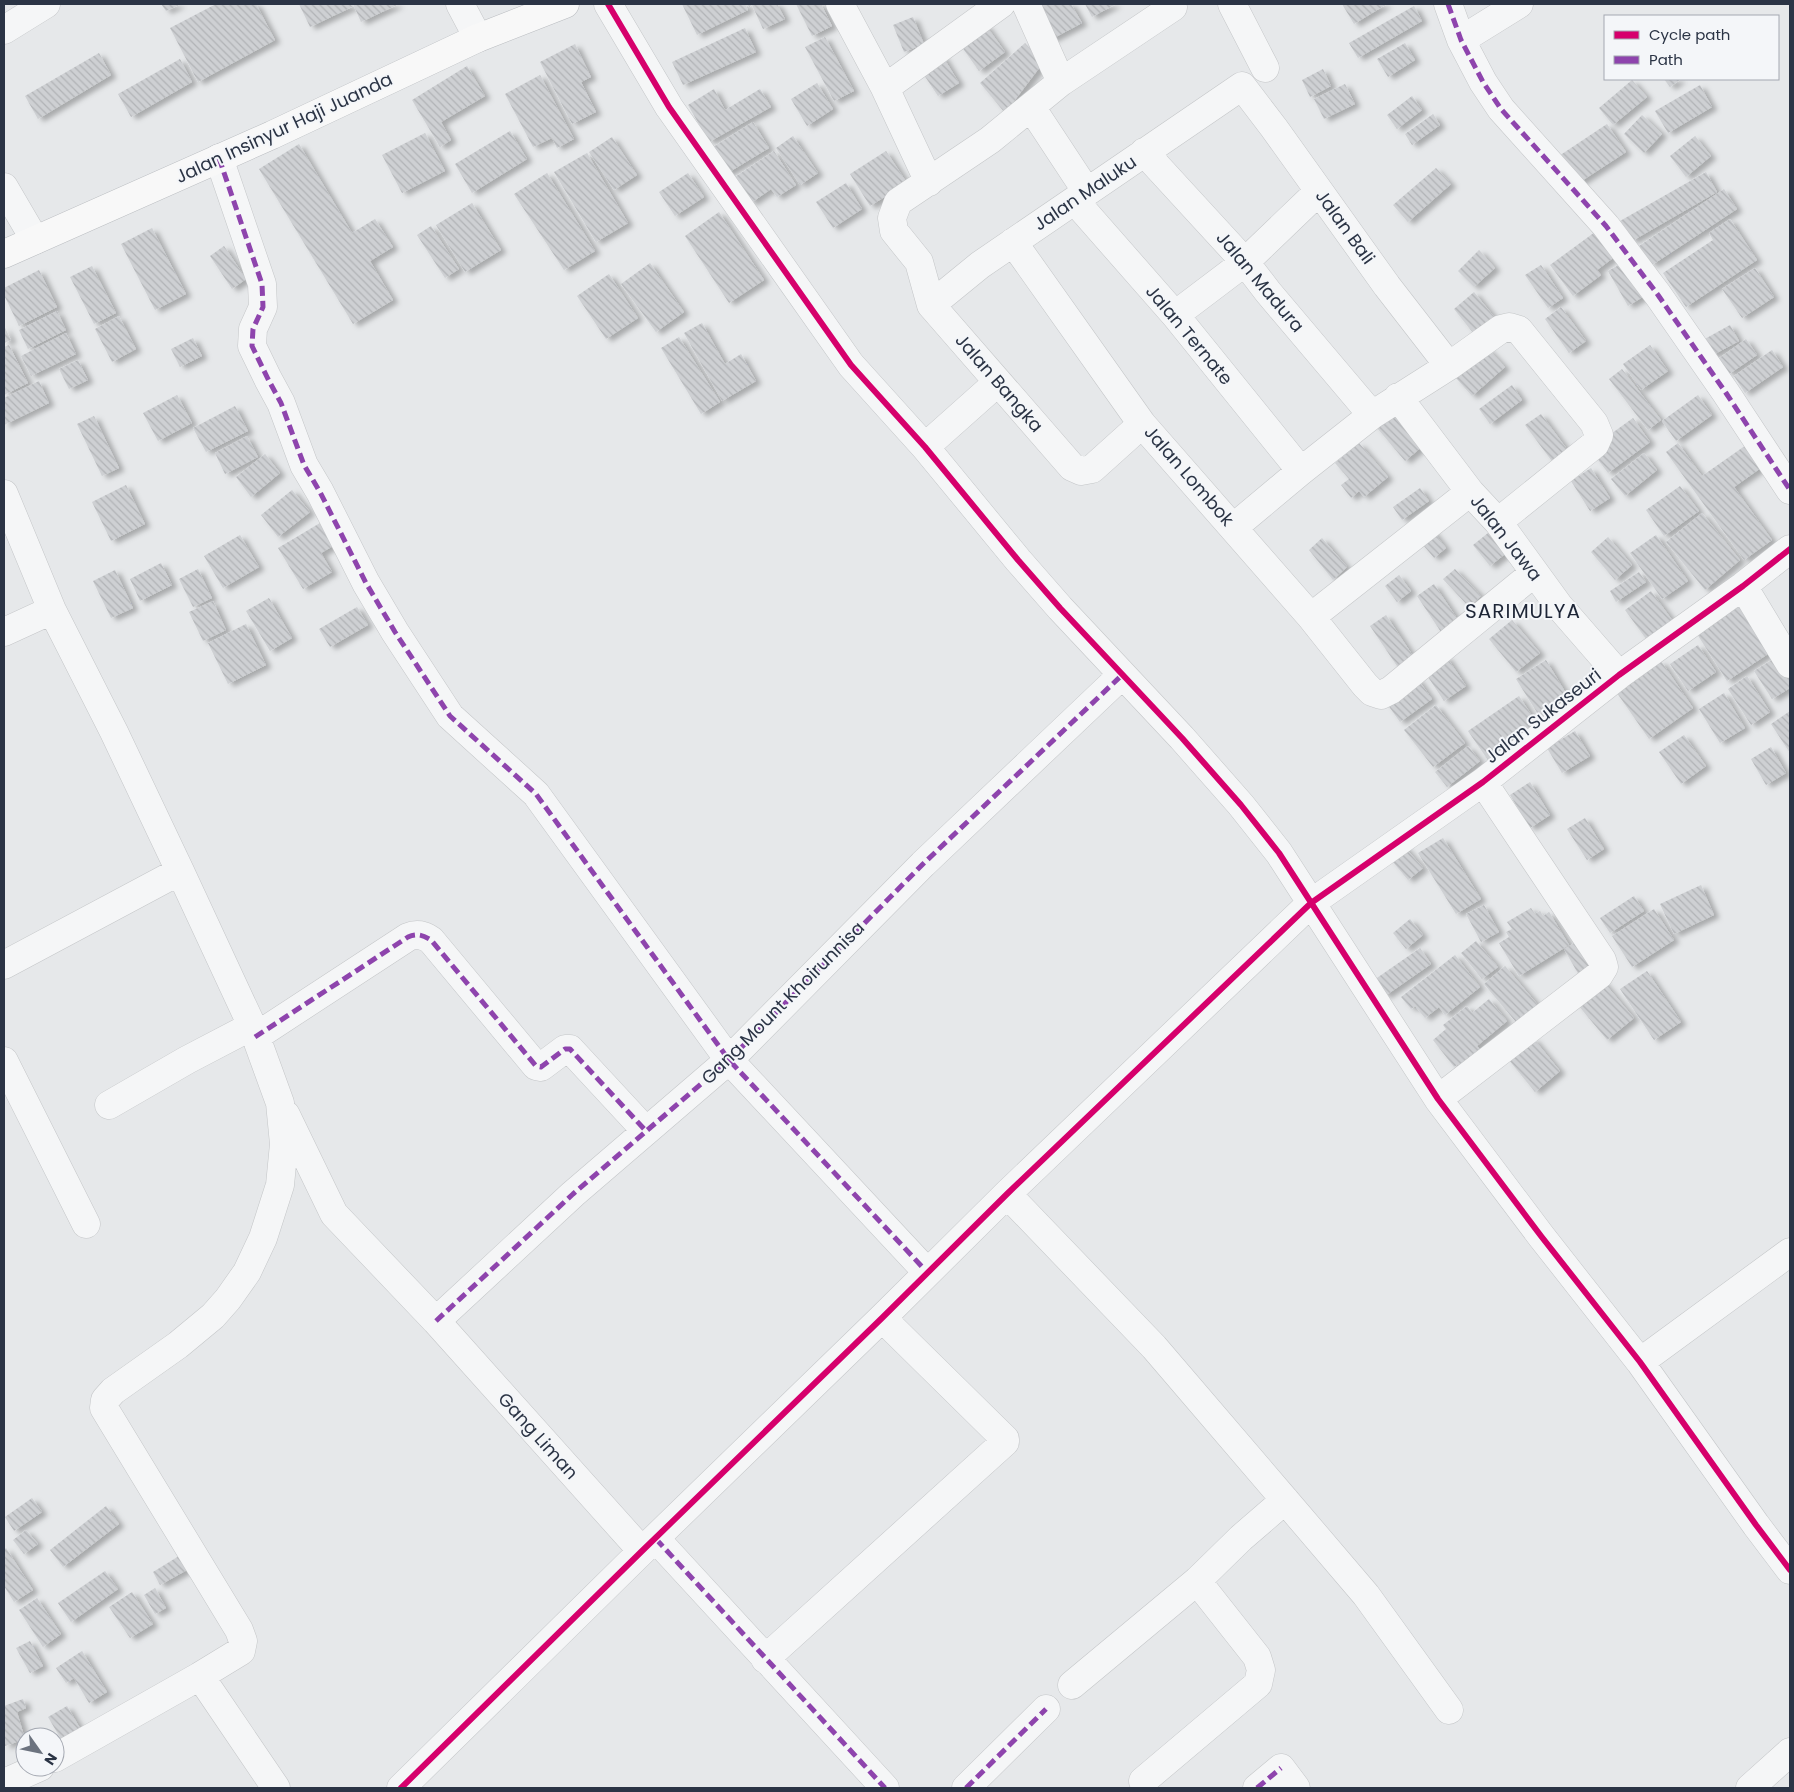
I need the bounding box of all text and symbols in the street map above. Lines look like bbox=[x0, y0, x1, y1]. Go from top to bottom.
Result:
legend bbox=[1604, 15, 1779, 80]
text: Cycle path bbox=[1649, 24, 1730, 45]
text: Path bbox=[1649, 49, 1683, 70]
street label: Jalan Insinyur Haji Juanda bbox=[171, 66, 396, 189]
street label: Jalan Maluku bbox=[1028, 149, 1141, 236]
street label: Jalan Bali bbox=[1310, 184, 1381, 269]
street label: Jalan Madura bbox=[1211, 226, 1310, 338]
street label: Jalan Ternate bbox=[1140, 279, 1239, 390]
street label: Jalan Bangka bbox=[950, 328, 1049, 437]
street label: Jalan Lombok bbox=[1139, 420, 1240, 532]
street label: Jalan Jawa bbox=[1465, 489, 1548, 586]
district label: SARIMULYA bbox=[1465, 597, 1581, 625]
street label: Jalan Sukaseuri bbox=[1479, 662, 1606, 769]
street label: Gang Mount Khoirunnisa bbox=[695, 915, 870, 1090]
street label: Gang Liman bbox=[493, 1387, 584, 1485]
north arrow bbox=[15, 1727, 65, 1777]
text: N bbox=[40, 1749, 62, 1769]

